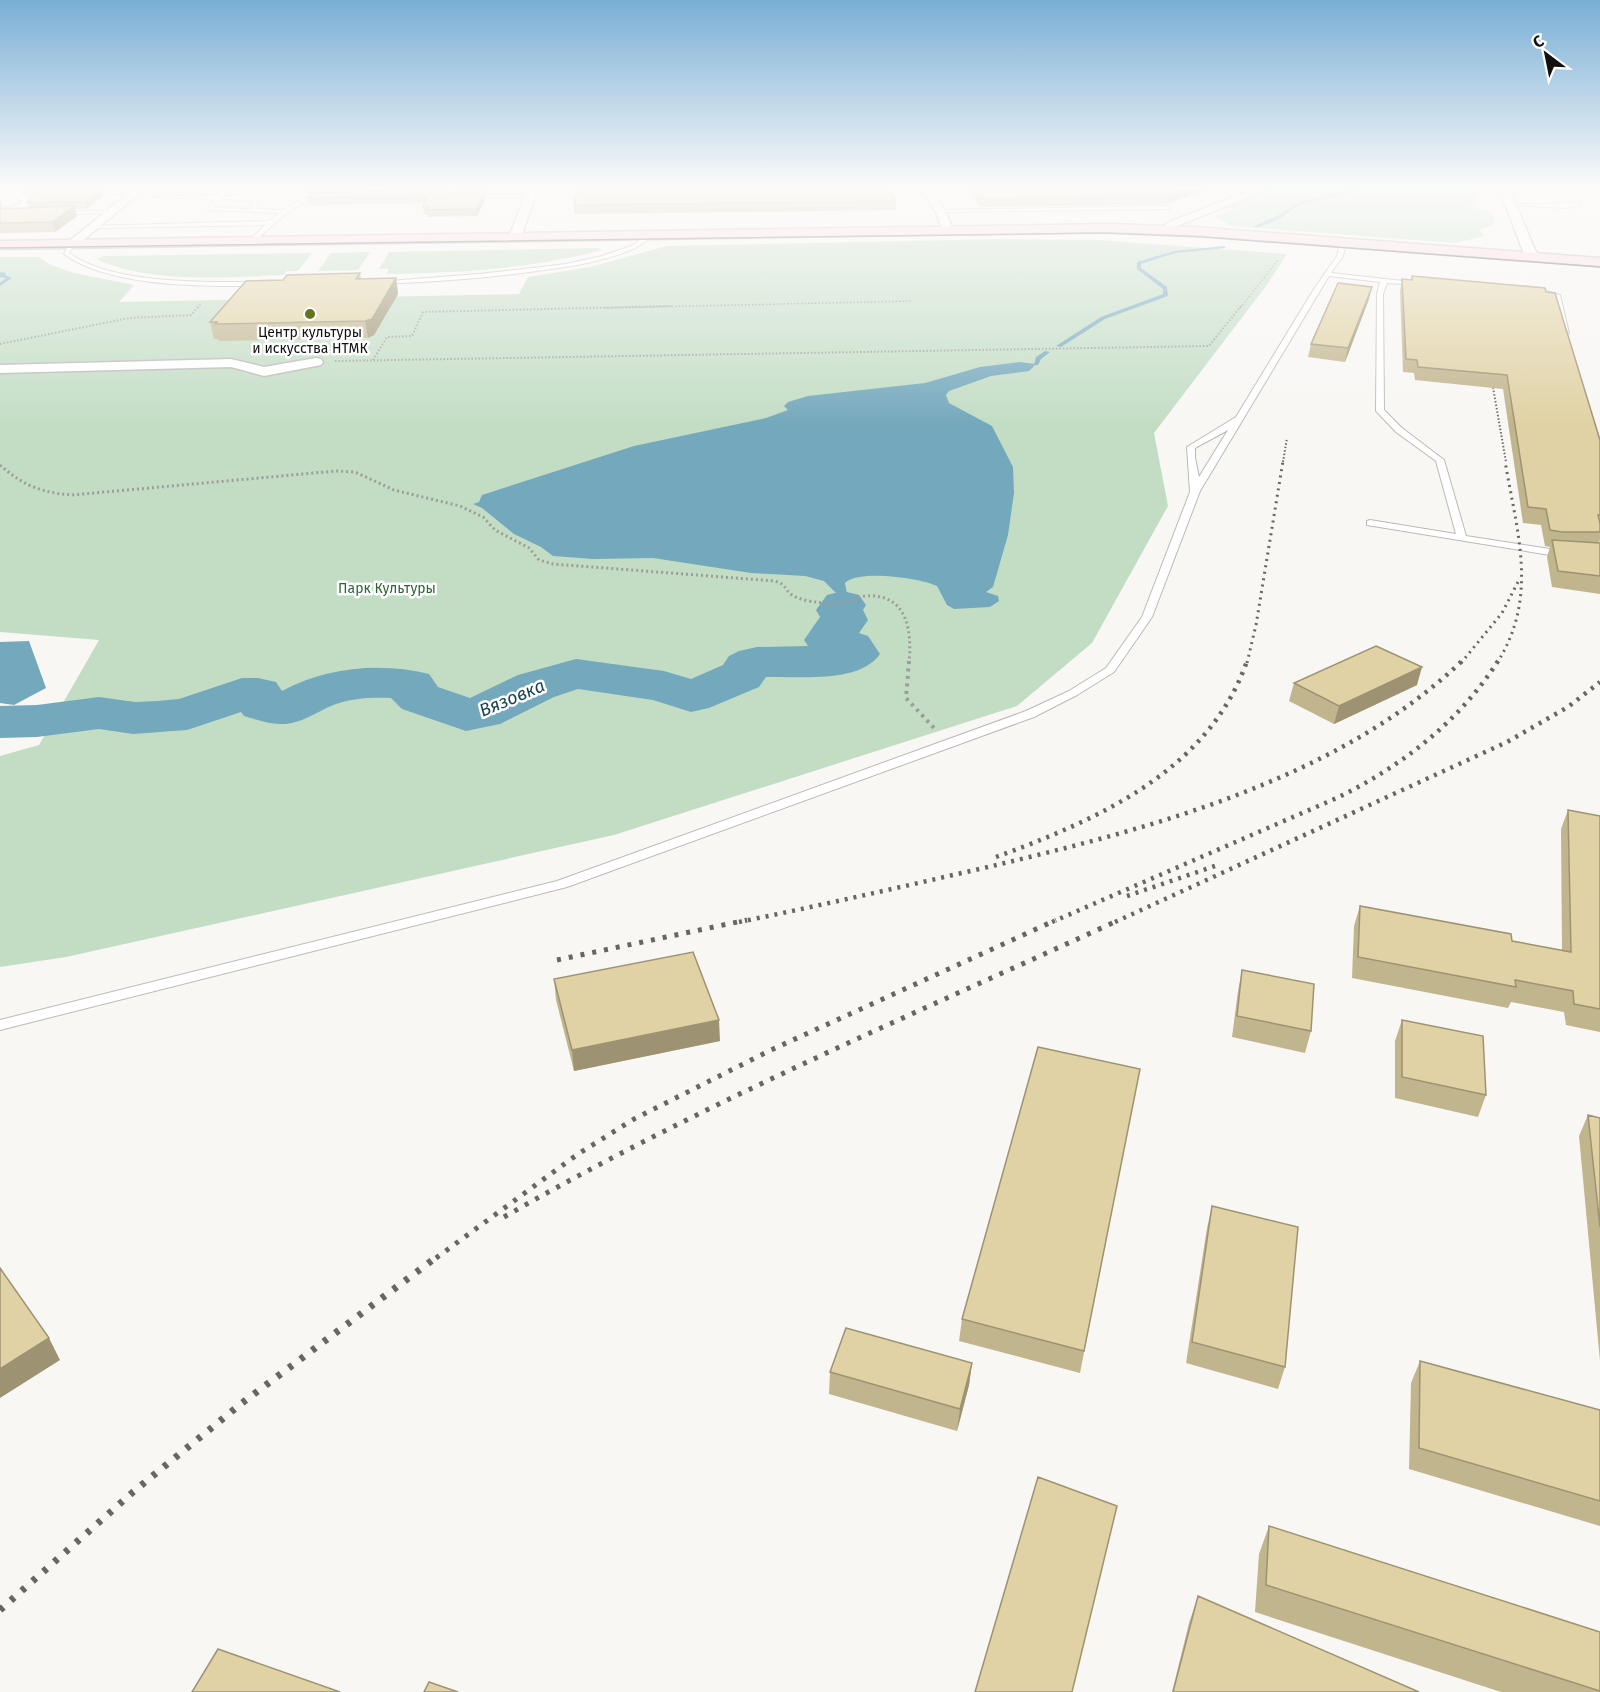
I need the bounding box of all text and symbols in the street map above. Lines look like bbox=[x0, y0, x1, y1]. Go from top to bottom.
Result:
north arrow bbox=[1516, 24, 1576, 84]
text: С bbox=[1529, 31, 1548, 52]
marker: Центр культуры и искусства НТМК bbox=[303, 307, 317, 321]
place label: Центр культуры и искусства НТМК bbox=[252, 324, 368, 357]
park label: Парк Культуры bbox=[338, 580, 436, 597]
water label: Вязовка bbox=[476, 674, 548, 722]

